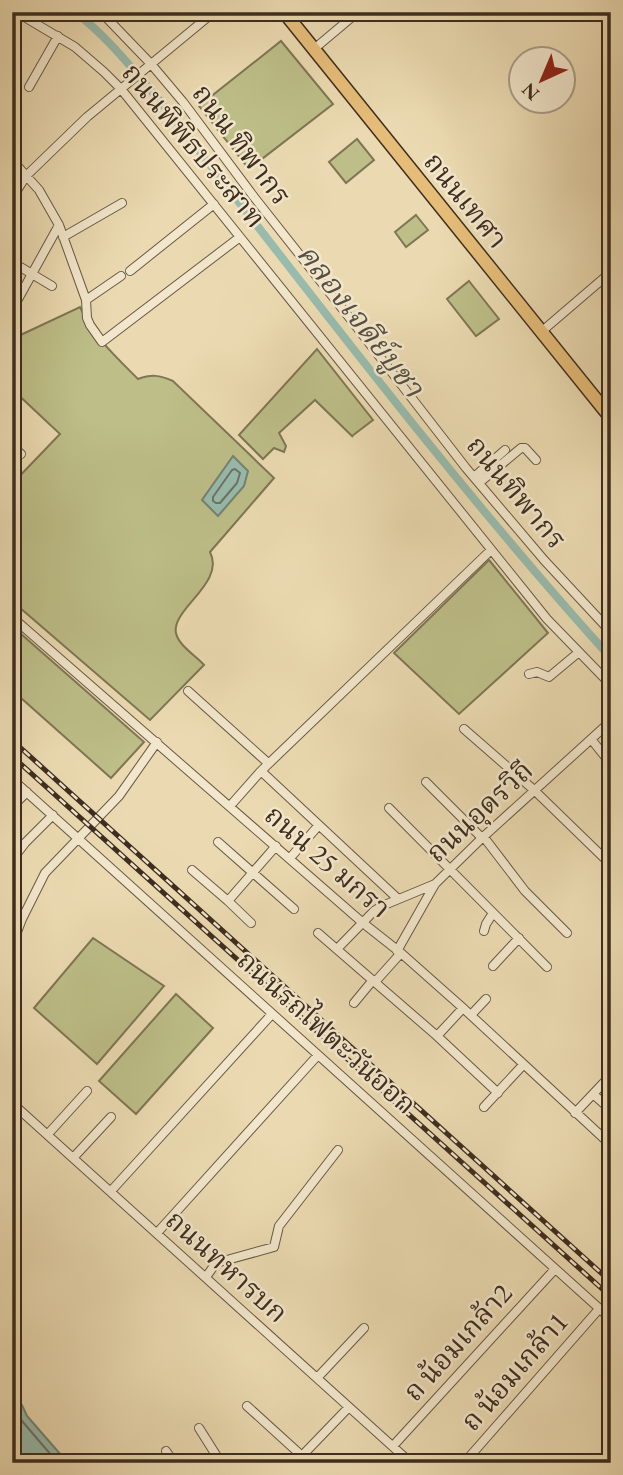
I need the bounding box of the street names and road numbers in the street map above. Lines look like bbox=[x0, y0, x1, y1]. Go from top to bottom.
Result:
street label: ถนนพิพิธประสาท bbox=[114, 55, 274, 235]
street label: ถนน ทิพากร bbox=[185, 76, 299, 212]
street label: ถนนเทศา bbox=[416, 144, 516, 256]
street label: ถนนทิพากร bbox=[459, 428, 575, 556]
street label: ถนนอุดรวิถี bbox=[418, 752, 541, 871]
street label: ถนน 25 มกรา bbox=[258, 796, 398, 926]
street label: ถนนรถไฟตะวันออก bbox=[230, 941, 425, 1122]
street label: ถนนทหารบก bbox=[158, 1202, 296, 1330]
street label: ถ น้อมเกล้า2 bbox=[395, 1275, 520, 1408]
street label: ถ น้อมเกล้า1 bbox=[452, 1304, 576, 1438]

